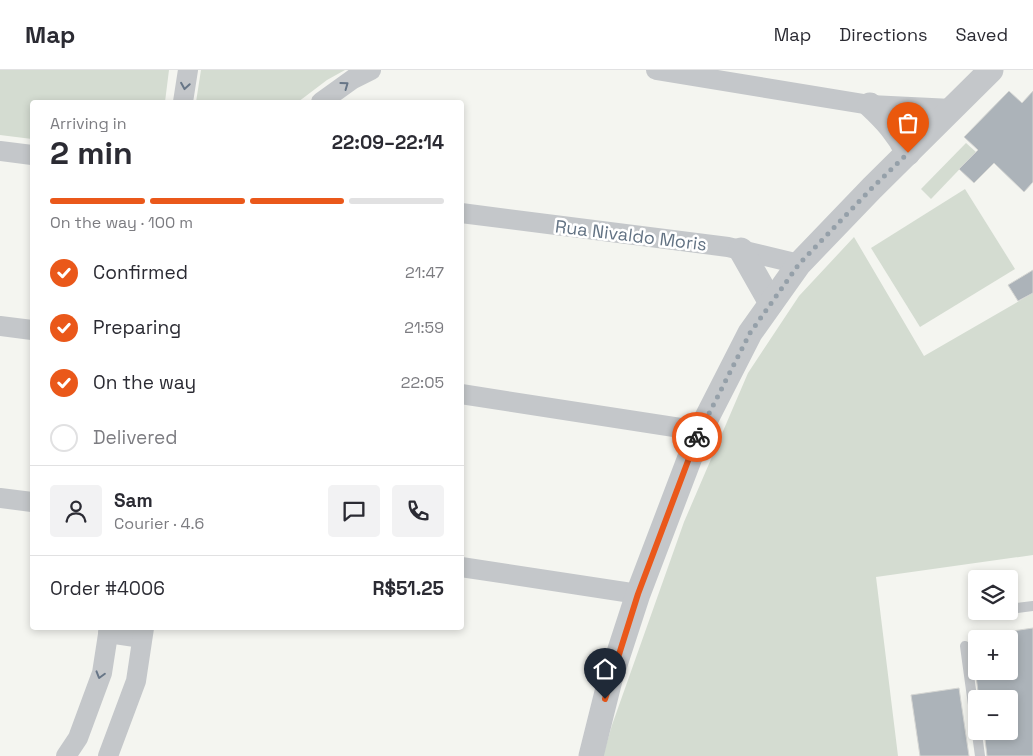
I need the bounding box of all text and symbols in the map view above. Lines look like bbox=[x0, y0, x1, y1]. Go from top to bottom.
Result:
text: Map bbox=[25, 19, 75, 50]
text: Map bbox=[774, 23, 811, 46]
text: Directions bbox=[839, 23, 928, 46]
text: Saved bbox=[956, 23, 1008, 46]
one-way arrow bbox=[339, 82, 349, 91]
one-way arrow bbox=[180, 83, 191, 91]
pin bbox=[887, 102, 929, 153]
icon: bag bbox=[894, 109, 922, 137]
text: Arriving in bbox=[50, 113, 127, 134]
text: 22:09–22:14 bbox=[332, 130, 444, 155]
text: 2 min bbox=[50, 133, 133, 173]
text: On the way · 100 m bbox=[50, 212, 193, 233]
street label: Rua Nivaldo Moris bbox=[554, 214, 708, 256]
icon: check bbox=[50, 259, 78, 287]
text: Confirmed bbox=[93, 260, 188, 285]
text: 21:47 bbox=[405, 262, 444, 283]
icon: check bbox=[50, 314, 78, 342]
text: Preparing bbox=[93, 315, 181, 340]
text: 21:59 bbox=[404, 317, 444, 338]
icon: check bbox=[50, 369, 78, 397]
text: On the way bbox=[93, 370, 196, 395]
text: 22:05 bbox=[401, 372, 444, 393]
courier bbox=[672, 412, 722, 462]
icon: bike bbox=[683, 423, 711, 451]
text: Delivered bbox=[93, 425, 178, 450]
button: person bbox=[50, 485, 102, 537]
button: chat bbox=[328, 485, 380, 537]
button: phone bbox=[392, 485, 444, 537]
text: Sam bbox=[114, 488, 153, 513]
text: Courier · 4.6 bbox=[114, 513, 204, 534]
map controls bbox=[968, 570, 1018, 740]
button: layers bbox=[968, 570, 1018, 620]
text: Order #4006 bbox=[50, 576, 165, 601]
text: R$51.25 bbox=[372, 576, 444, 601]
button: + bbox=[968, 630, 1018, 680]
pin bbox=[584, 648, 626, 699]
icon: home bbox=[591, 655, 619, 683]
one-way arrow bbox=[96, 671, 106, 679]
button: − bbox=[968, 690, 1018, 740]

